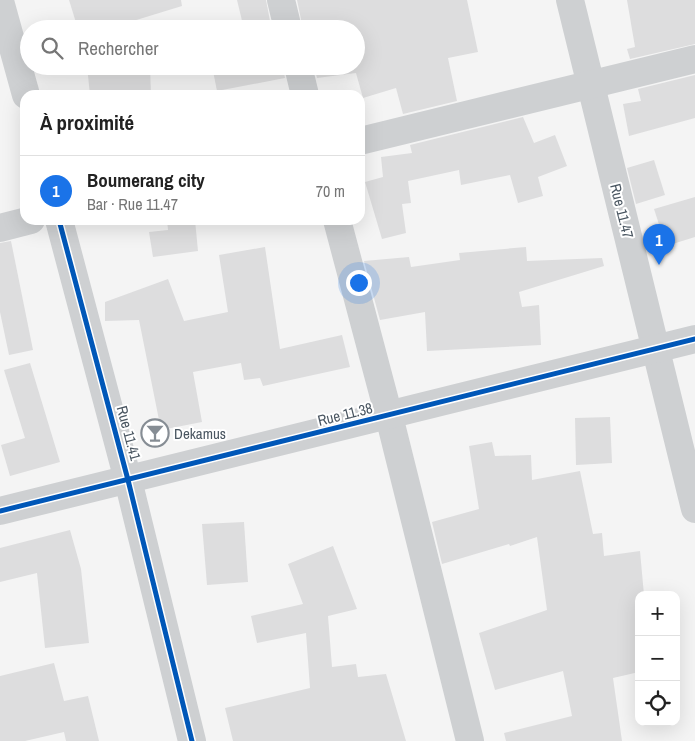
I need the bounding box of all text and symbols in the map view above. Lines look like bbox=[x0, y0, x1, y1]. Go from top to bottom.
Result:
search box bbox=[20, 20, 365, 75]
icon: search bbox=[38, 34, 66, 62]
text: Rechercher bbox=[78, 35, 159, 61]
text: À proximité bbox=[40, 108, 134, 137]
text: Boumerang city bbox=[87, 167, 205, 193]
text: 1 bbox=[52, 180, 60, 202]
text: 70 m bbox=[316, 180, 345, 202]
street label: Rue 11.47 bbox=[605, 181, 639, 241]
text: Bar · Rue 11.47 bbox=[87, 193, 178, 215]
pin: 1 bbox=[643, 224, 675, 265]
your location bbox=[346, 270, 372, 296]
street label: Rue 11.38 bbox=[315, 397, 375, 431]
street label: Rue 11.41 bbox=[112, 403, 146, 463]
bar icon: Dekamus bbox=[140, 418, 170, 448]
place label: Dekamus bbox=[174, 423, 226, 444]
map controls bbox=[635, 591, 680, 726]
button: + bbox=[635, 591, 680, 636]
button: − bbox=[635, 636, 680, 681]
button: locate bbox=[635, 681, 680, 726]

